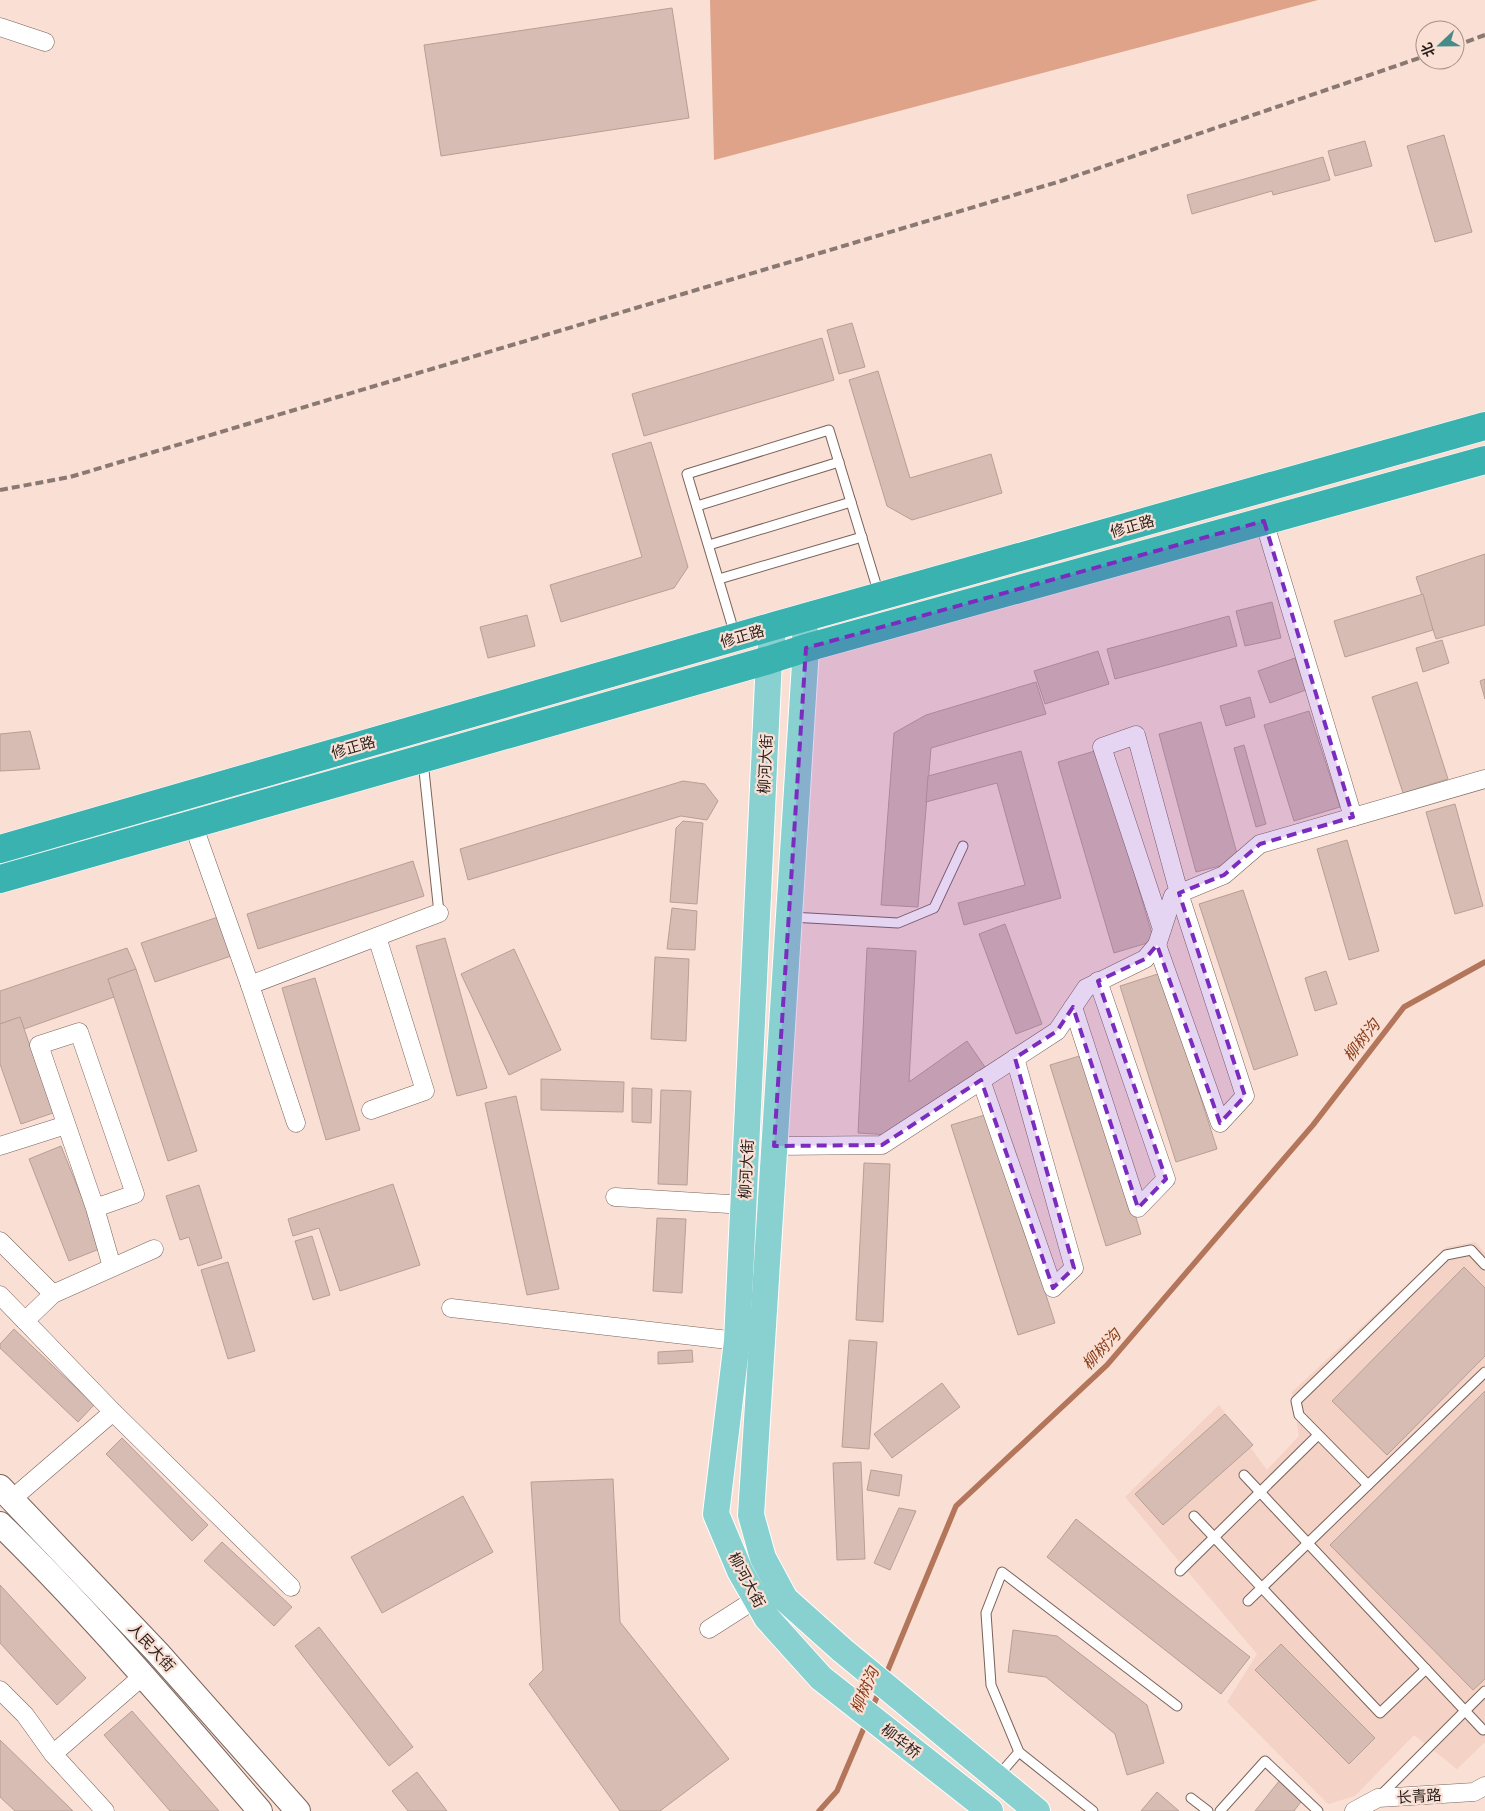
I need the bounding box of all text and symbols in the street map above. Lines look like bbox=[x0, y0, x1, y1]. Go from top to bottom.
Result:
north arrow bbox=[1415, 20, 1465, 70]
text: 北 bbox=[1417, 40, 1439, 60]
street label: 修正路 bbox=[1108, 511, 1156, 541]
street label: 修正路 bbox=[718, 621, 766, 651]
street label: 修正路 bbox=[329, 732, 377, 762]
street label: 柳河大街 bbox=[754, 734, 776, 794]
water label: 柳树沟 bbox=[1338, 1013, 1385, 1065]
street label: 柳河大街 bbox=[735, 1139, 757, 1199]
water label: 柳树沟 bbox=[1077, 1323, 1126, 1373]
street label: 柳河大街 bbox=[725, 1549, 769, 1611]
street label: 人民大街 bbox=[125, 1619, 179, 1675]
water label: 柳树沟 bbox=[845, 1662, 883, 1716]
street label: 柳华桥 bbox=[877, 1720, 925, 1762]
street label: 长青路 bbox=[1396, 1785, 1442, 1807]

